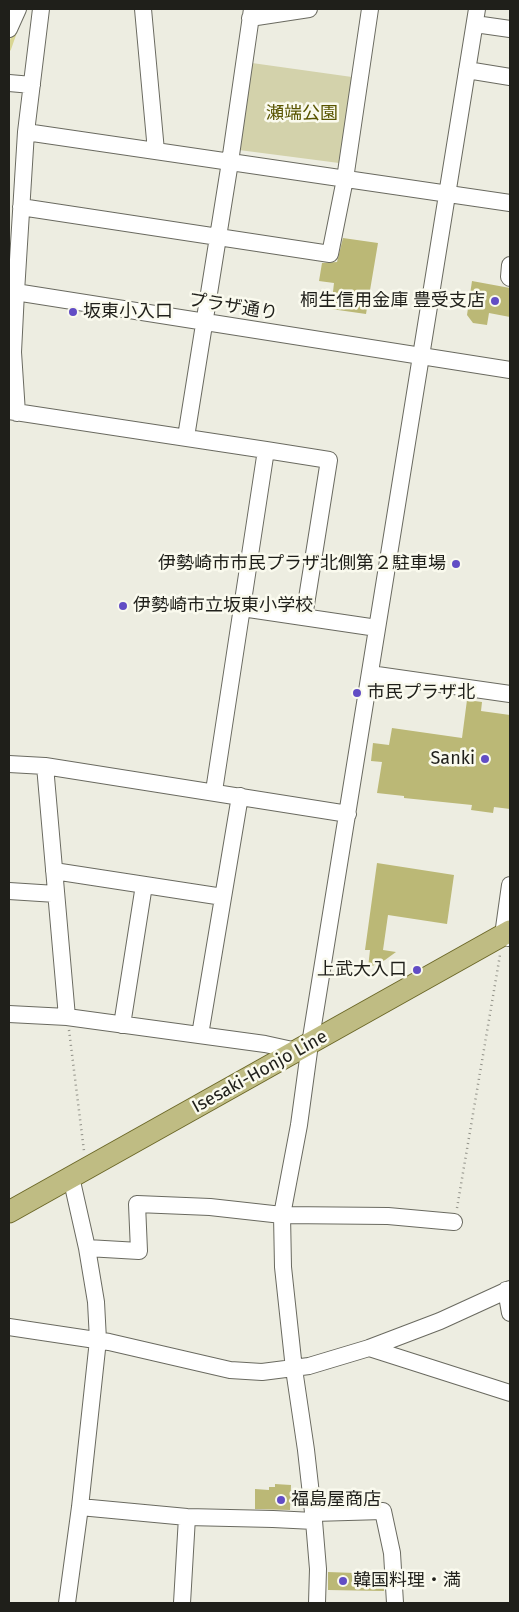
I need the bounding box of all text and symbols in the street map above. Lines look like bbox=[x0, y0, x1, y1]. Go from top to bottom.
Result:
park label: 瀬端公園 bbox=[266, 103, 338, 125]
street label: プラザ通り bbox=[187, 289, 279, 325]
place label: 桐生信用金庫 豊受支店 bbox=[300, 290, 485, 312]
marker: 桐生信用金庫 豊受支店 bbox=[489, 295, 501, 307]
place label: 坂東小入口 bbox=[83, 301, 173, 323]
marker: 坂東小入口 bbox=[67, 306, 79, 318]
place label: 伊勢崎市市民プラザ北側第２駐車場 bbox=[158, 553, 446, 575]
marker: 伊勢崎市市民プラザ北側第２駐車場 bbox=[450, 558, 462, 570]
place label: 伊勢崎市立坂東小学校 bbox=[133, 595, 313, 617]
marker: 伊勢崎市立坂東小学校 bbox=[117, 600, 129, 612]
place label: 市民プラザ北 bbox=[367, 682, 475, 704]
marker: 市民プラザ北 bbox=[351, 687, 363, 699]
place label: Sanki bbox=[431, 748, 475, 770]
marker: Sanki bbox=[479, 753, 491, 765]
place label: 上武大入口 bbox=[317, 959, 407, 981]
marker: 上武大入口 bbox=[411, 964, 423, 976]
street label: Isesaki-Honjo Line bbox=[189, 1026, 331, 1118]
place label: 福島屋商店 bbox=[291, 1489, 381, 1511]
marker: 福島屋商店 bbox=[275, 1494, 287, 1506]
place label: 韓国料理・満 bbox=[353, 1570, 461, 1592]
marker: 韓国料理・満 bbox=[337, 1575, 349, 1587]

